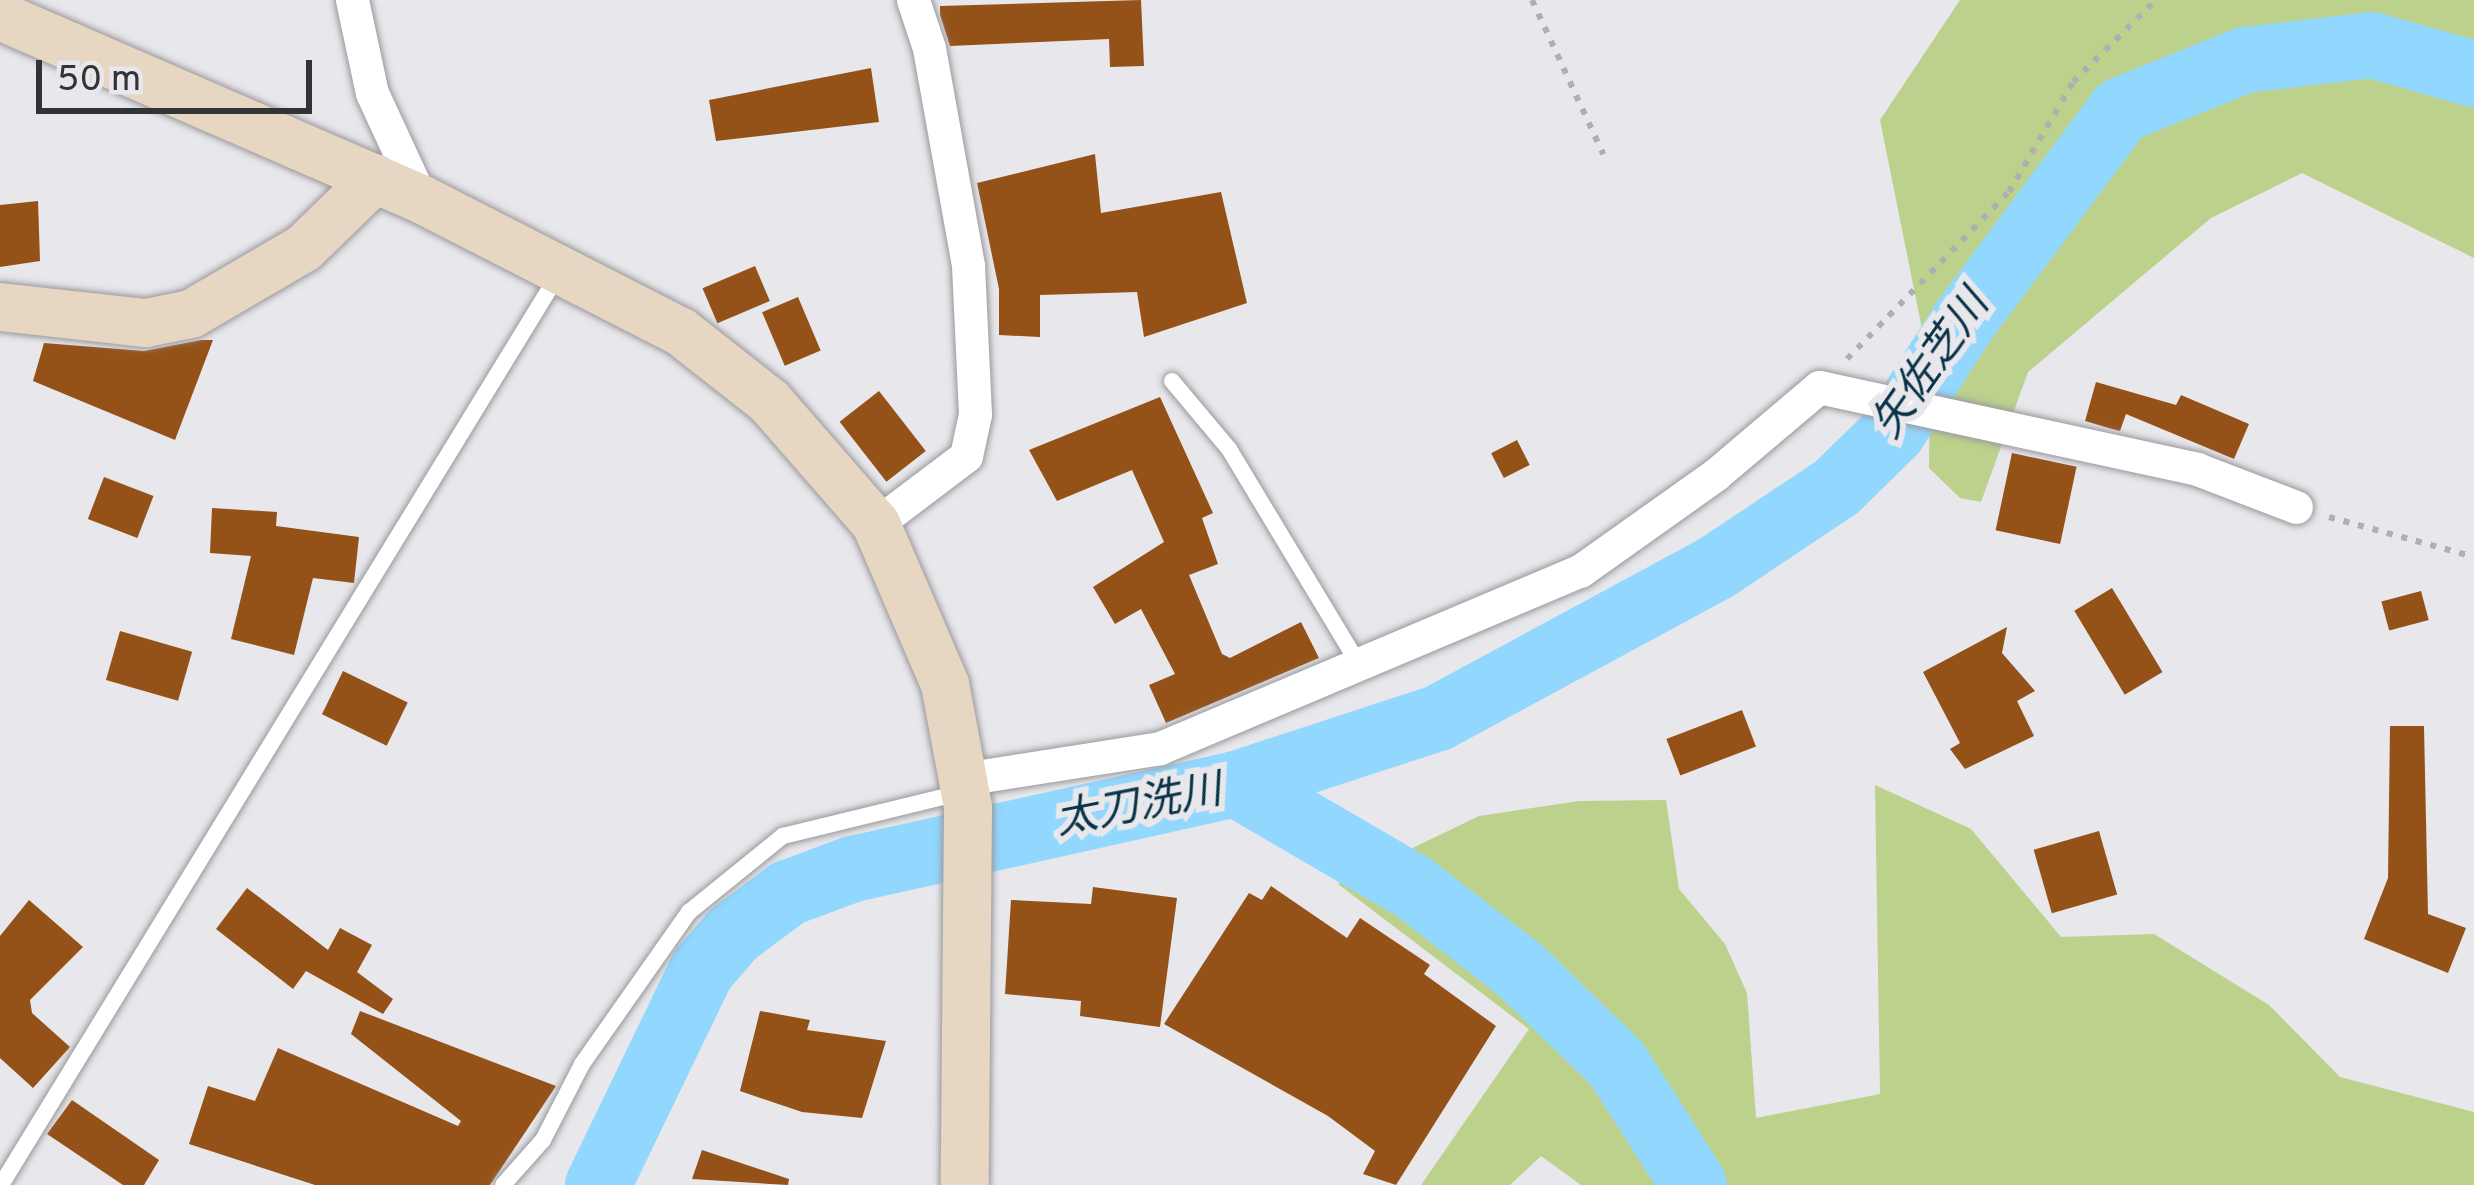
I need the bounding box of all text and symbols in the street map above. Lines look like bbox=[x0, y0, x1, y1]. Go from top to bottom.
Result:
scale bar bbox=[42, 36, 318, 110]
text: 50 m bbox=[57, 58, 141, 104]
water label: 矢佐芝川 bbox=[1864, 283, 2002, 449]
water label: 太刀洗川 bbox=[1052, 767, 1226, 849]

